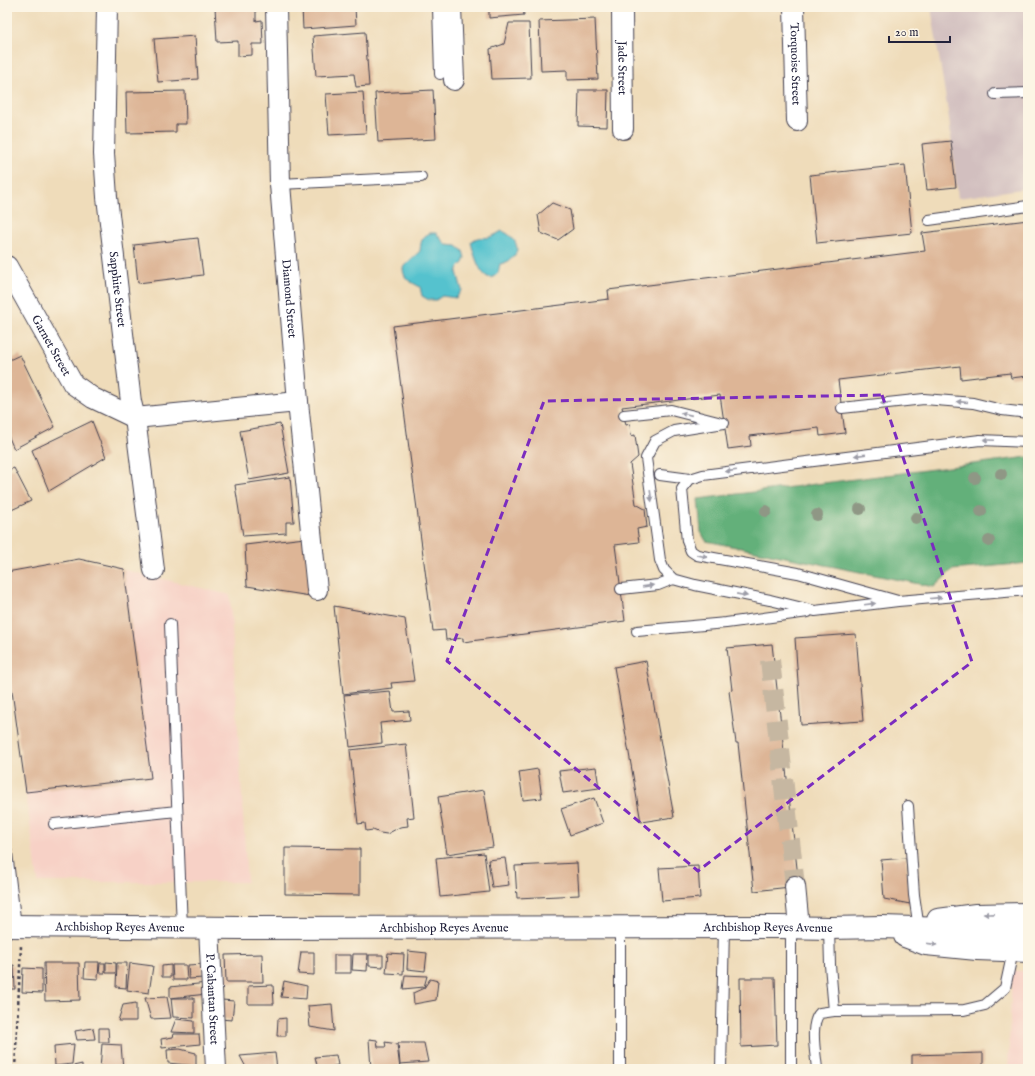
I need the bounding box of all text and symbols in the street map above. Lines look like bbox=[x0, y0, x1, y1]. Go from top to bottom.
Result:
scale bar bbox=[889, 18, 950, 44]
street label: Torquoise Street bbox=[786, 23, 804, 105]
text: 20 m bbox=[895, 25, 918, 40]
street label: Jade Street bbox=[613, 39, 630, 95]
street label: Sapphire Street bbox=[105, 251, 129, 328]
street label: Diamond Street bbox=[278, 259, 300, 339]
street label: Garnet Street bbox=[28, 312, 74, 379]
one-way arrow bbox=[956, 399, 968, 405]
one-way arrow bbox=[880, 400, 892, 406]
one-way arrow bbox=[680, 411, 692, 417]
one-way arrow bbox=[983, 437, 995, 444]
one-way arrow bbox=[854, 452, 866, 458]
one-way arrow bbox=[725, 468, 737, 474]
one-way arrow bbox=[648, 490, 654, 503]
one-way arrow bbox=[696, 553, 709, 559]
one-way arrow bbox=[641, 583, 654, 589]
one-way arrow bbox=[736, 592, 748, 598]
one-way arrow bbox=[930, 595, 942, 601]
one-way arrow bbox=[864, 601, 876, 608]
one-way arrow bbox=[983, 911, 995, 918]
street label: Archbishop Reyes Avenue bbox=[54, 919, 185, 936]
street label: Archbishop Reyes Avenue bbox=[702, 920, 833, 936]
street label: Archbishop Reyes Avenue bbox=[378, 921, 509, 937]
one-way arrow bbox=[926, 941, 938, 947]
street label: P. Cabantan Street bbox=[202, 953, 222, 1045]

